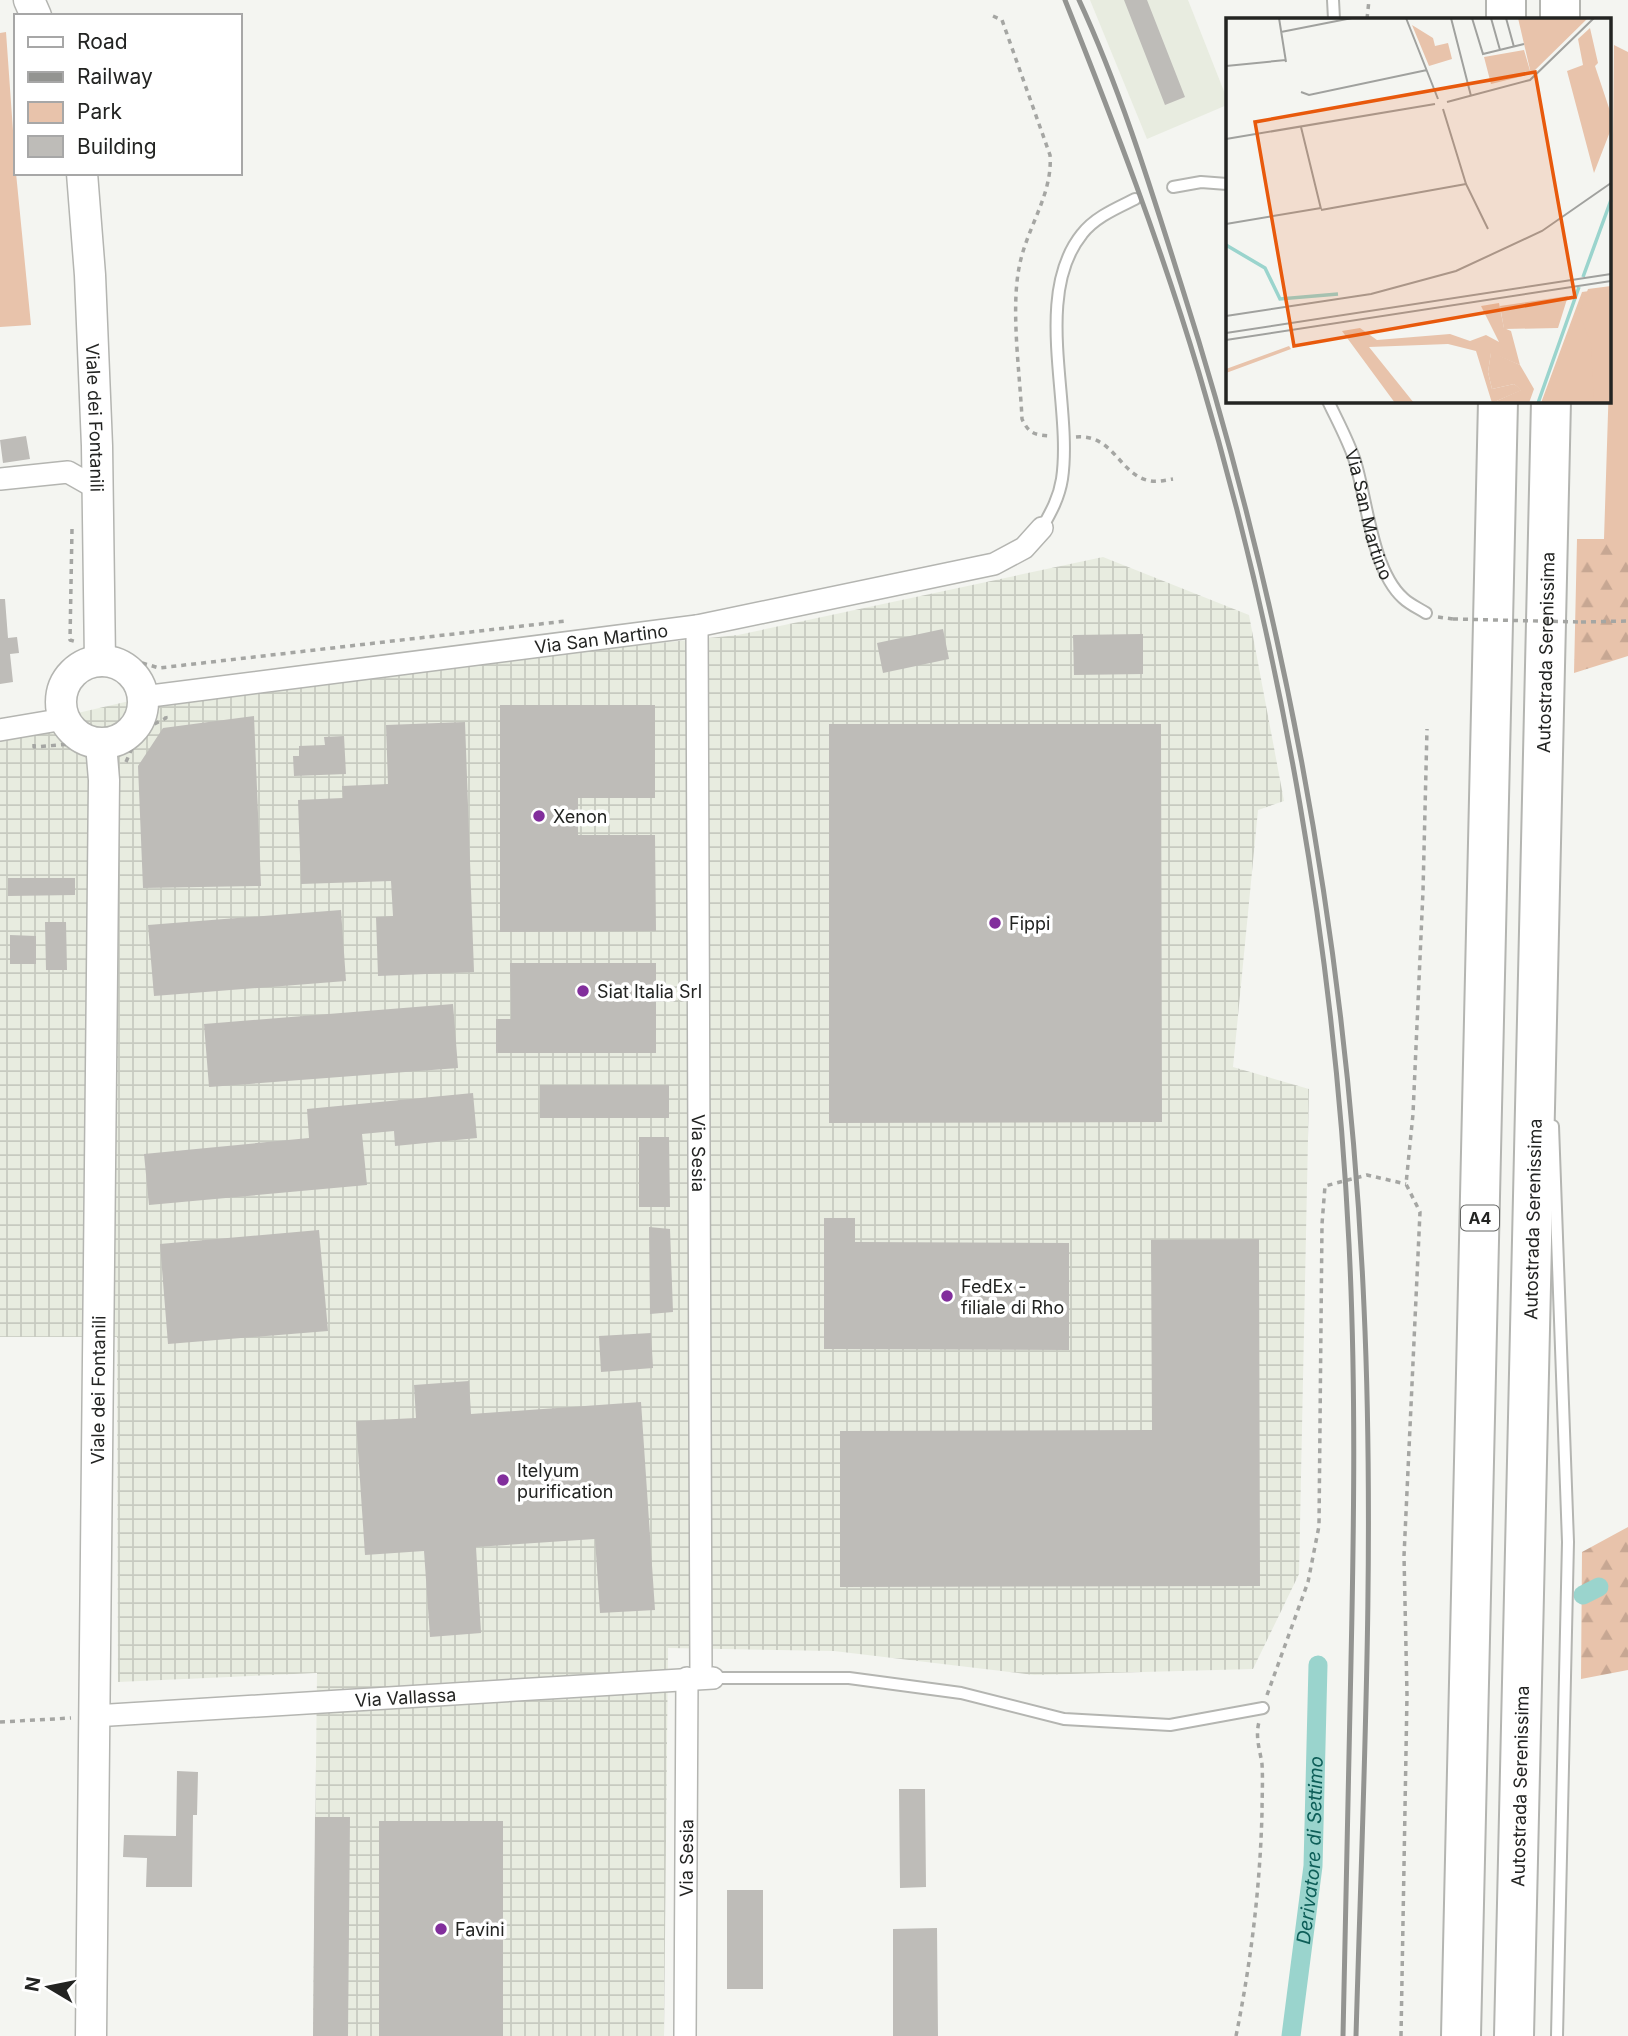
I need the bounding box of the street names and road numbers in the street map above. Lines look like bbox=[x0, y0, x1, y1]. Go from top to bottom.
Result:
street label: Viale dei Fontanili bbox=[82, 343, 108, 492]
street label: Via San Martino bbox=[1341, 446, 1398, 583]
street label: Autostrada Serenissima bbox=[1533, 551, 1558, 753]
street label: Via San Martino bbox=[533, 619, 669, 657]
street label: Via Sesia bbox=[688, 1114, 710, 1192]
street label: Autostrada Serenissima bbox=[1520, 1118, 1545, 1320]
road number: A4 bbox=[1461, 1206, 1499, 1230]
street label: Viale dei Fontanili bbox=[86, 1315, 109, 1465]
street label: Via Vallassa bbox=[354, 1683, 457, 1710]
street label: Autostrada Serenissima bbox=[1507, 1685, 1532, 1887]
street label: Via Sesia bbox=[675, 1819, 697, 1897]

